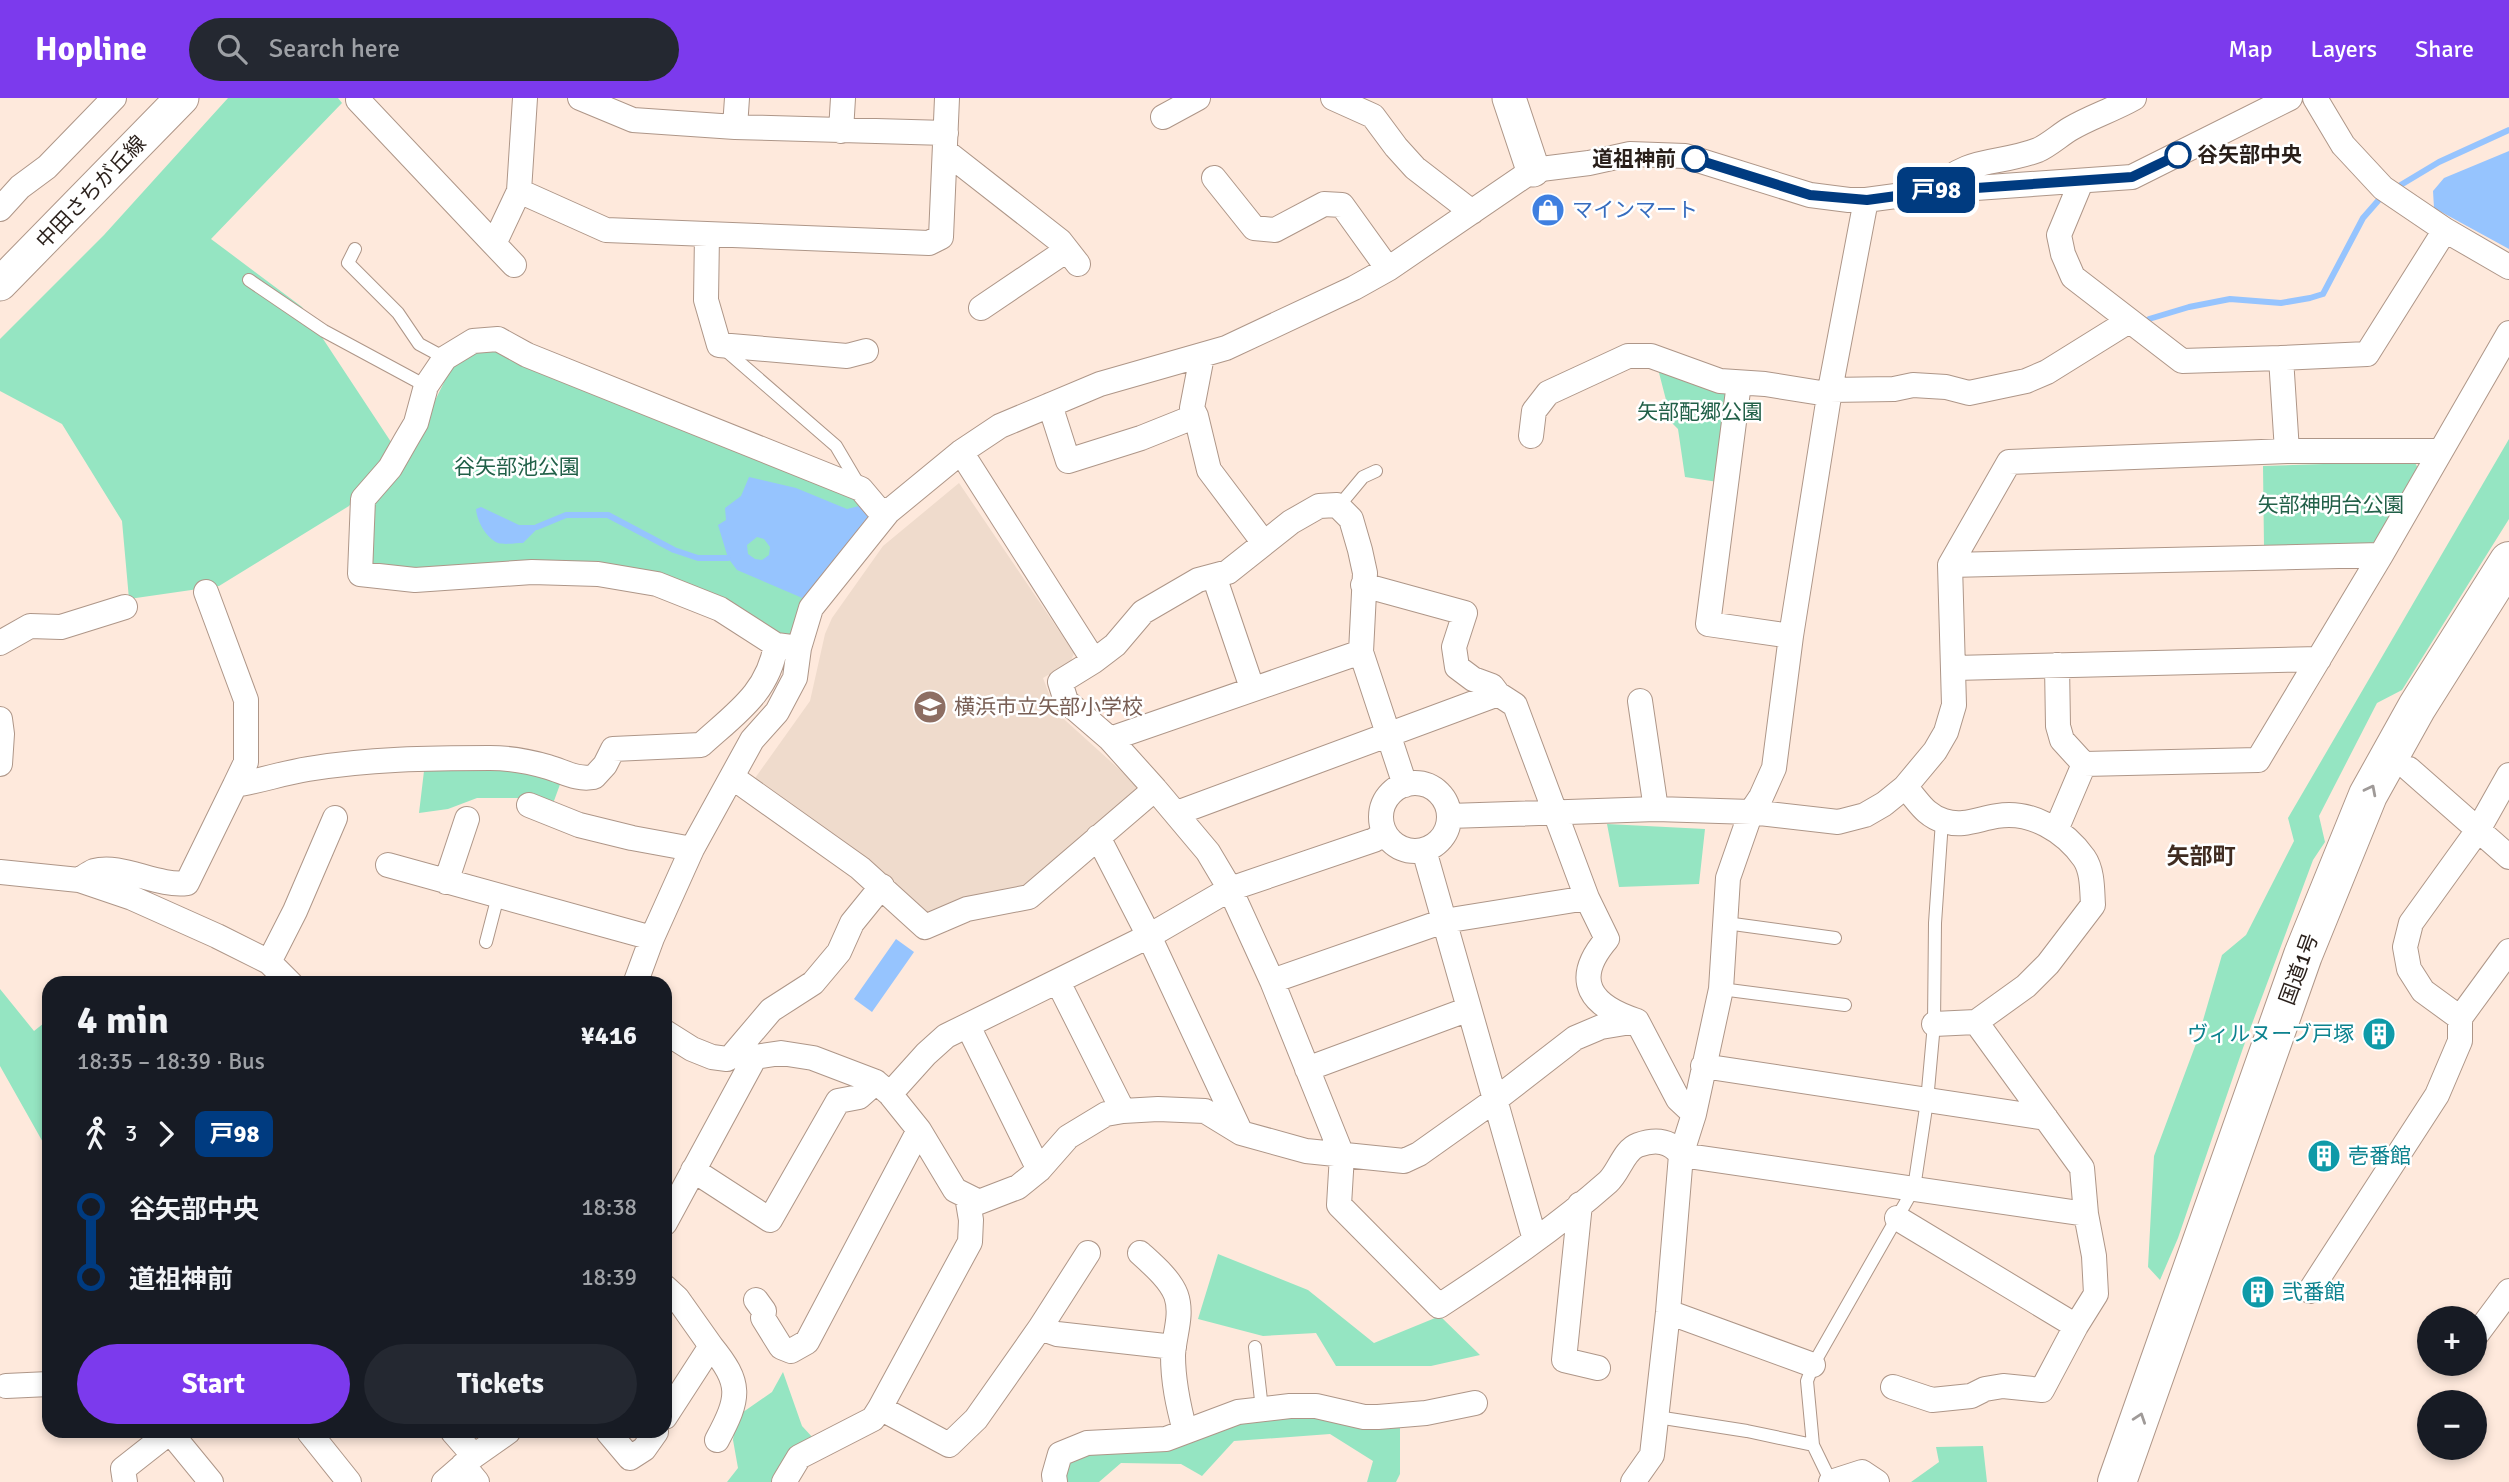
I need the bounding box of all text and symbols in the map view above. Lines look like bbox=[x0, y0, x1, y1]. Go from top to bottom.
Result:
search box bbox=[189, 18, 679, 81]
text: Hopline bbox=[35, 29, 147, 70]
icon: search bbox=[213, 30, 251, 68]
text: Search here bbox=[269, 33, 400, 65]
text: Map bbox=[2228, 34, 2273, 64]
text: Layers bbox=[2311, 34, 2377, 64]
text: Share bbox=[2415, 34, 2474, 64]
street label: 中田さちが丘線 bbox=[31, 130, 151, 254]
marker: 谷矢部中央 bbox=[2165, 142, 2191, 168]
place label: 谷矢部中央 bbox=[2197, 142, 2302, 168]
place label: 道祖神前 bbox=[1592, 146, 1676, 172]
marker: 道祖神前 bbox=[1682, 146, 1708, 172]
line badge: 戸98 bbox=[1896, 167, 1976, 213]
text: 戸98 bbox=[1911, 175, 1961, 205]
shop icon: マインマート bbox=[1529, 191, 1567, 229]
place label: マインマート bbox=[1572, 197, 1698, 223]
park label: 矢部配郷公園 bbox=[1637, 399, 1763, 425]
park label: 谷矢部池公園 bbox=[454, 454, 580, 480]
park label: 矢部神明台公園 bbox=[2258, 492, 2405, 518]
school or university icon: 横浜市立矢部小学校 bbox=[911, 688, 949, 726]
place label: 横浜市立矢部小学校 bbox=[954, 694, 1143, 720]
one-way arrow bbox=[2362, 785, 2376, 798]
district label: 矢部町 bbox=[2167, 842, 2236, 871]
street label: 国道1号 bbox=[2274, 930, 2324, 1008]
text: 4 min bbox=[77, 997, 169, 1044]
building icon: ヴィルヌーブ戸塚 bbox=[2360, 1015, 2398, 1053]
text: ¥416 bbox=[581, 1020, 637, 1052]
place label: ヴィルヌーブ戸塚 bbox=[2187, 1021, 2354, 1047]
text: 18:35 – 18:39 · Bus bbox=[77, 1047, 265, 1076]
icon: walk bbox=[77, 1115, 115, 1153]
icon: forward bbox=[147, 1115, 185, 1153]
text: 3 bbox=[125, 1119, 137, 1148]
text: 戸98 bbox=[209, 1119, 259, 1149]
building icon: 壱番館 bbox=[2305, 1137, 2343, 1175]
place label: 壱番館 bbox=[2348, 1143, 2411, 1169]
text: 18:38 bbox=[581, 1193, 637, 1222]
text: 谷矢部中央 bbox=[129, 1194, 259, 1226]
text: 18:39 bbox=[581, 1263, 637, 1292]
text: 道祖神前 bbox=[129, 1264, 233, 1296]
building icon: 弐番館 bbox=[2239, 1273, 2277, 1311]
place label: 弐番館 bbox=[2282, 1279, 2345, 1305]
map controls bbox=[2417, 1306, 2487, 1460]
button: + bbox=[2417, 1306, 2487, 1376]
button: Start bbox=[77, 1344, 350, 1424]
button: Tickets bbox=[364, 1344, 637, 1424]
button: − bbox=[2417, 1390, 2487, 1460]
one-way arrow bbox=[2132, 1412, 2146, 1424]

